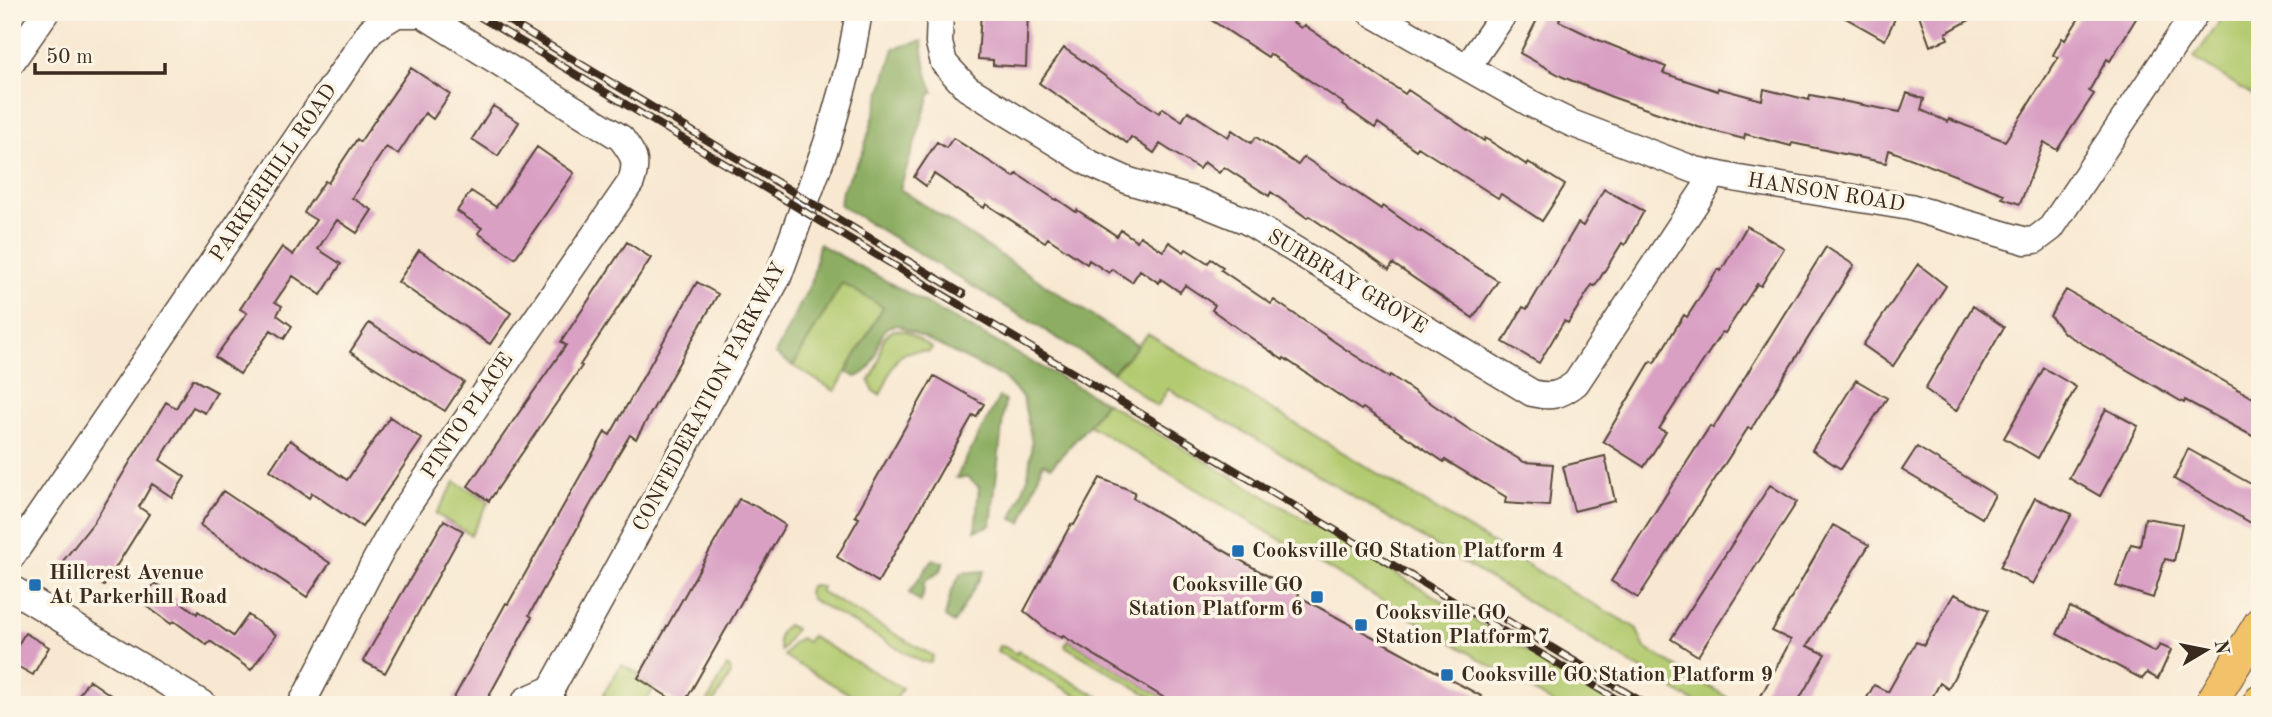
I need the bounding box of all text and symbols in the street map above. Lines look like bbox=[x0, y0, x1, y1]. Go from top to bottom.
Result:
scale bar bbox=[35, 32, 164, 76]
text: 50 m bbox=[46, 47, 93, 68]
street label: PARKERHILL ROAD bbox=[207, 80, 341, 266]
street label: HANSON ROAD bbox=[1746, 170, 1906, 216]
street label: SURBRAY GROVE bbox=[1264, 226, 1430, 338]
street label: CONFEDERATION PARKWAY bbox=[630, 259, 790, 535]
street label: PINTO PLACE bbox=[418, 350, 518, 482]
place label: Cooksville GO Station Platform 4 bbox=[1252, 541, 1564, 562]
marker: Cooksville GO Station Platform 4 bbox=[1230, 543, 1246, 559]
place label: Hillcrest Avenue At Parkerhill Road bbox=[49, 563, 227, 608]
place label: Cooksville GO Station Platform 6 bbox=[1128, 575, 1303, 620]
marker: Hillcrest Avenue At Parkerhill Road bbox=[27, 577, 43, 593]
marker: Cooksville GO Station Platform 6 bbox=[1309, 589, 1325, 605]
place label: Cooksville GO Station Platform 7 bbox=[1375, 603, 1550, 648]
north arrow bbox=[2170, 616, 2240, 686]
marker: Cooksville GO Station Platform 7 bbox=[1353, 617, 1369, 633]
text: N bbox=[2210, 639, 2231, 657]
place label: Cooksville GO Station Platform 9 bbox=[1461, 665, 1773, 686]
marker: Cooksville GO Station Platform 9 bbox=[1439, 667, 1455, 683]

